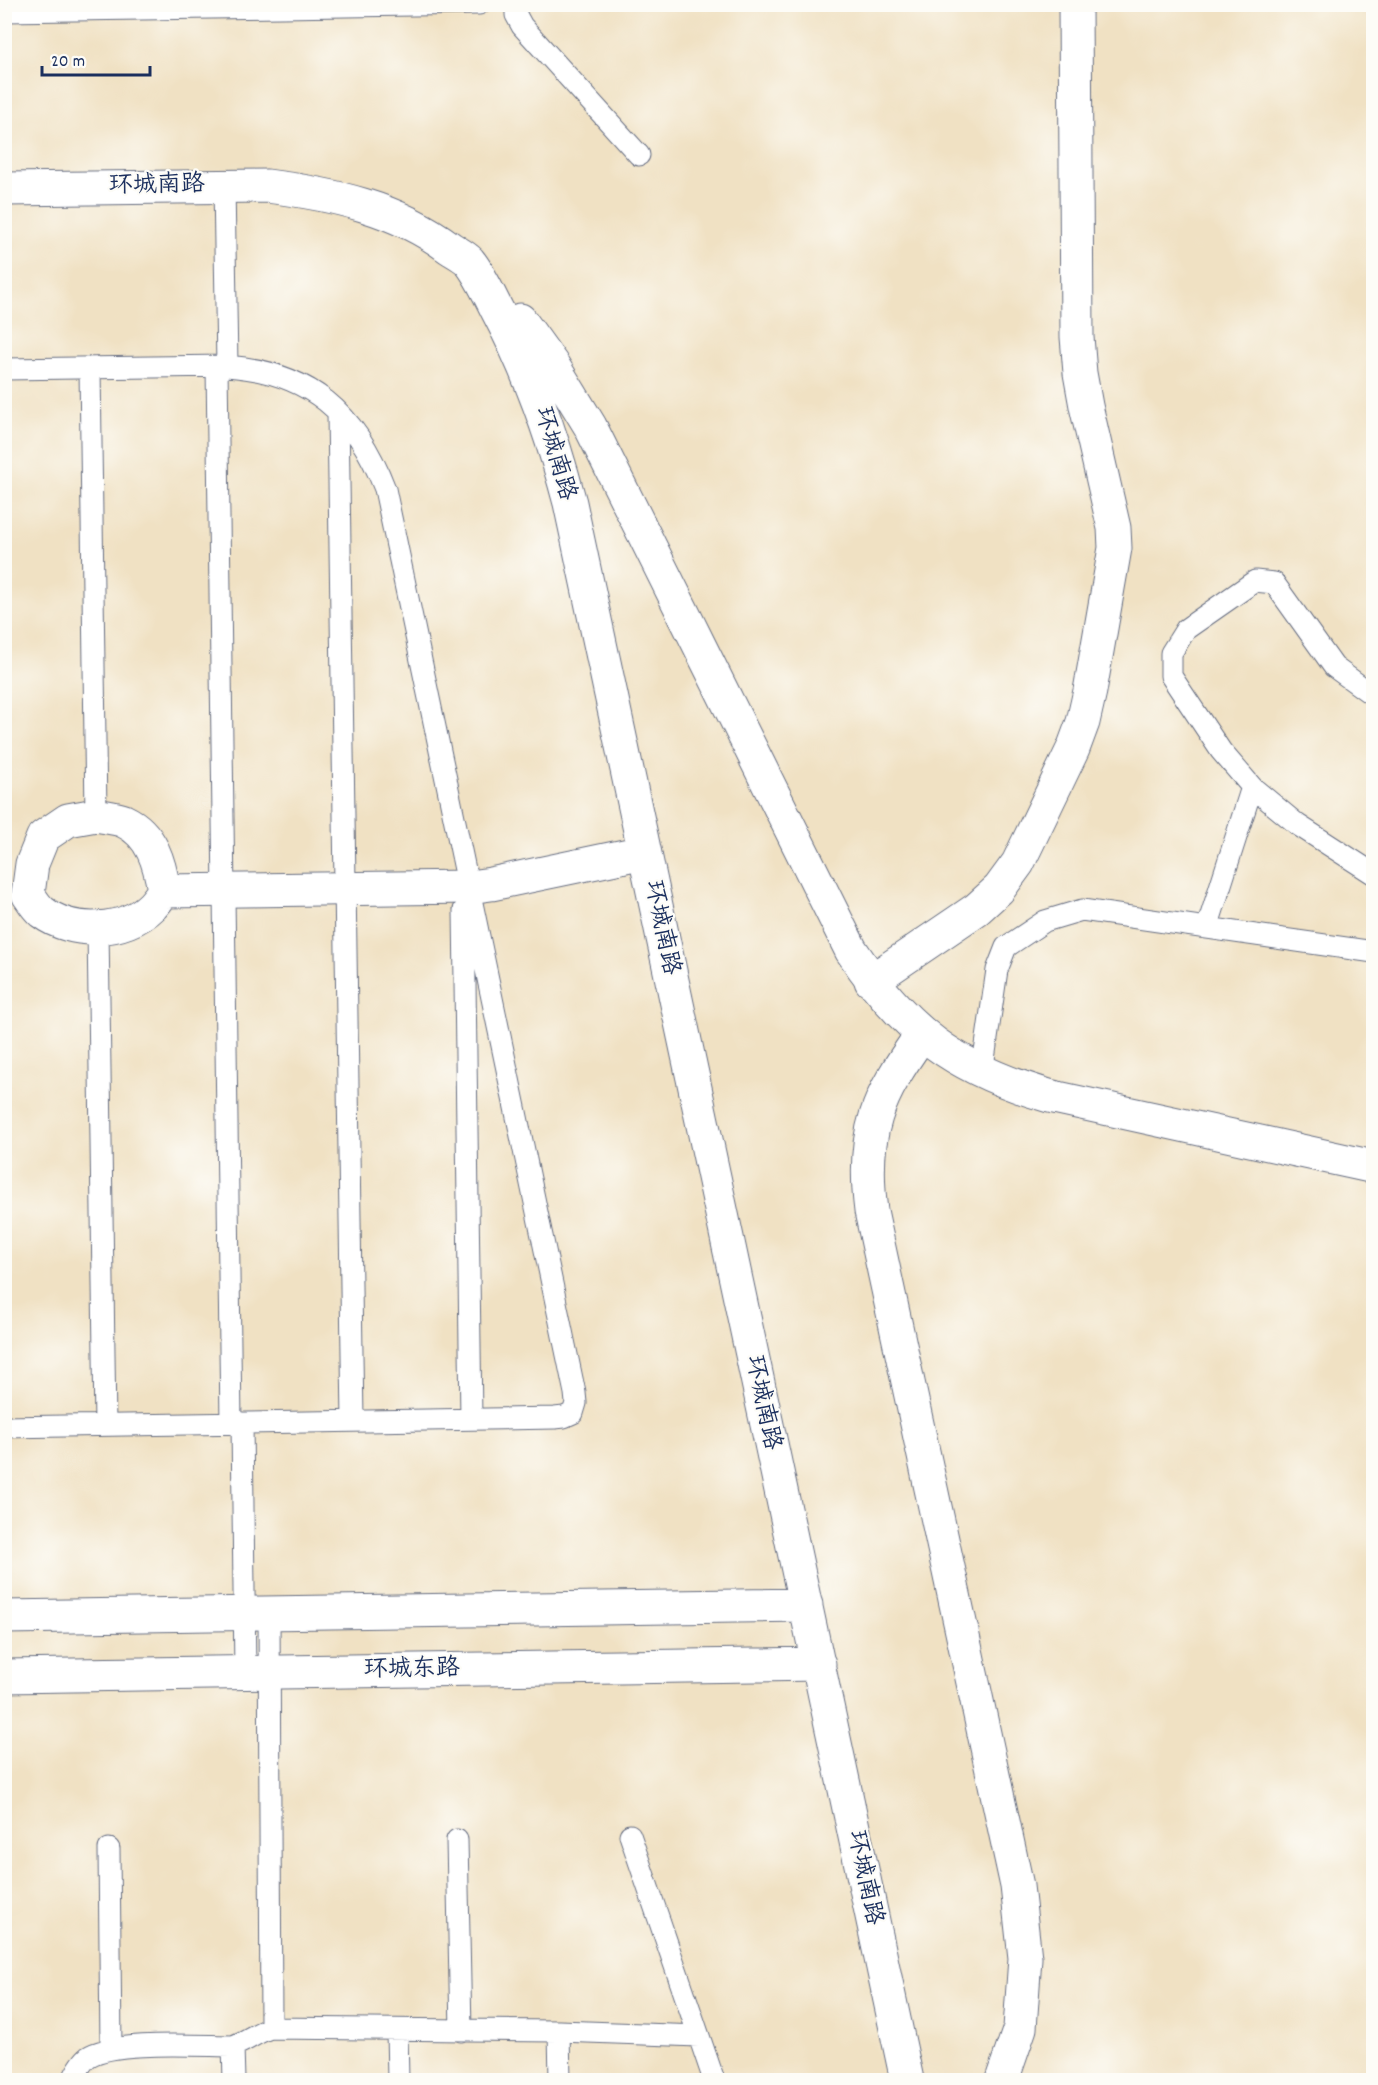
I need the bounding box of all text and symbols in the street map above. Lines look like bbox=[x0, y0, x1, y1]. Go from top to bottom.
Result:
scale bar bbox=[42, 39, 150, 77]
text: 20 m bbox=[51, 50, 85, 75]
street label: 环城南路 bbox=[109, 168, 205, 204]
street label: 环城南路 bbox=[524, 403, 584, 505]
street label: 环城南路 bbox=[634, 878, 688, 978]
street label: 环城南路 bbox=[735, 1353, 789, 1453]
street label: 环城东路 bbox=[364, 1652, 460, 1688]
street label: 环城南路 bbox=[837, 1828, 891, 1928]

